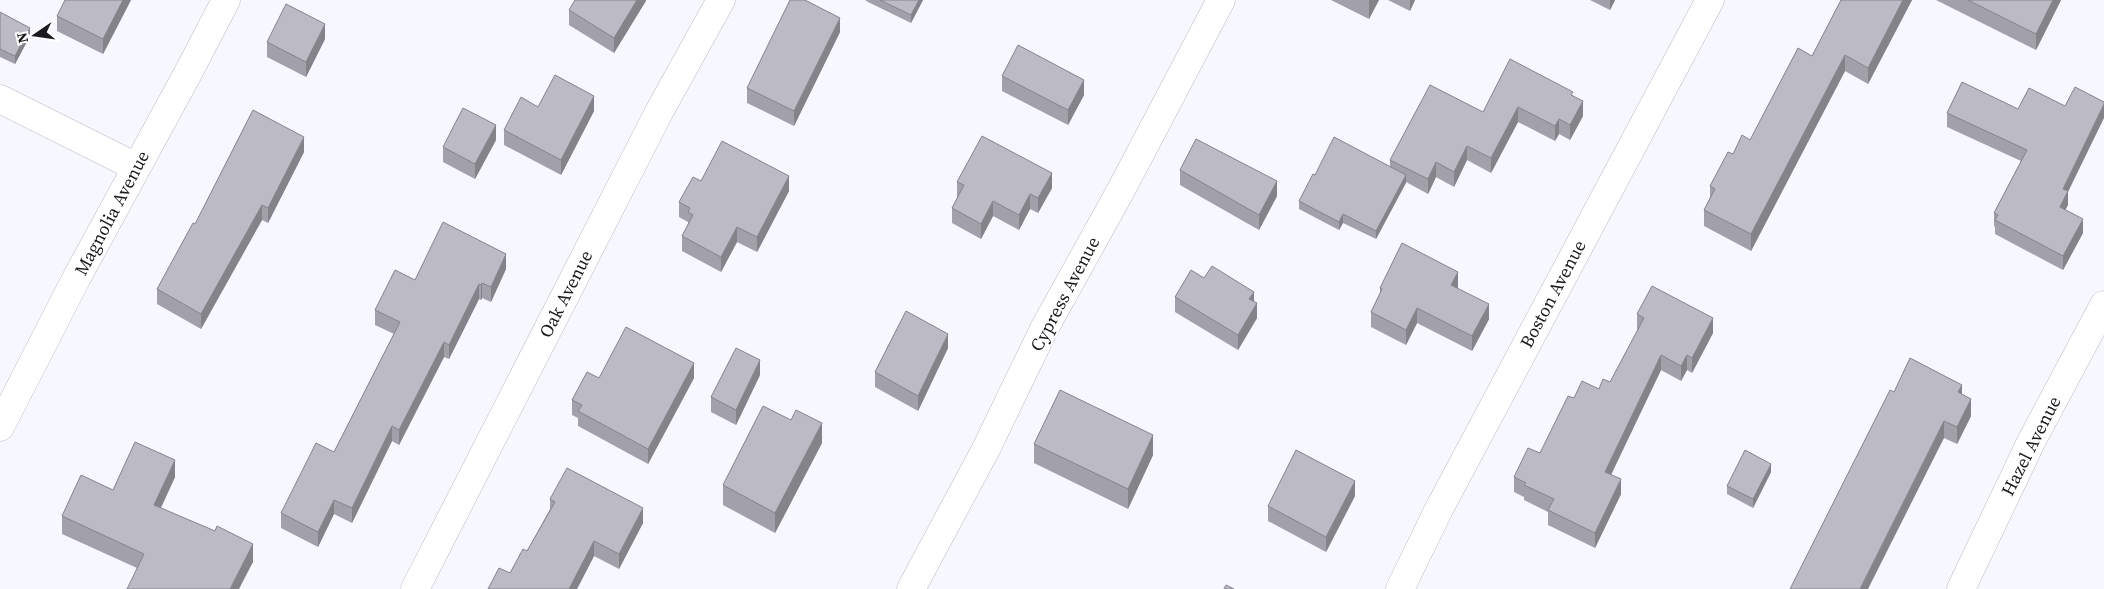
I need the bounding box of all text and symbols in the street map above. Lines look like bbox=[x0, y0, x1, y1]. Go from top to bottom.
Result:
north arrow bbox=[10, 10, 60, 60]
text: N bbox=[11, 31, 33, 45]
street label: Magnolia Avenue bbox=[68, 146, 155, 280]
street label: Cypress Avenue bbox=[1024, 232, 1105, 356]
street label: Boston Avenue bbox=[1514, 235, 1592, 352]
street label: Oak Avenue bbox=[533, 246, 598, 342]
street label: Hazel Avenue bbox=[1995, 392, 2066, 500]

